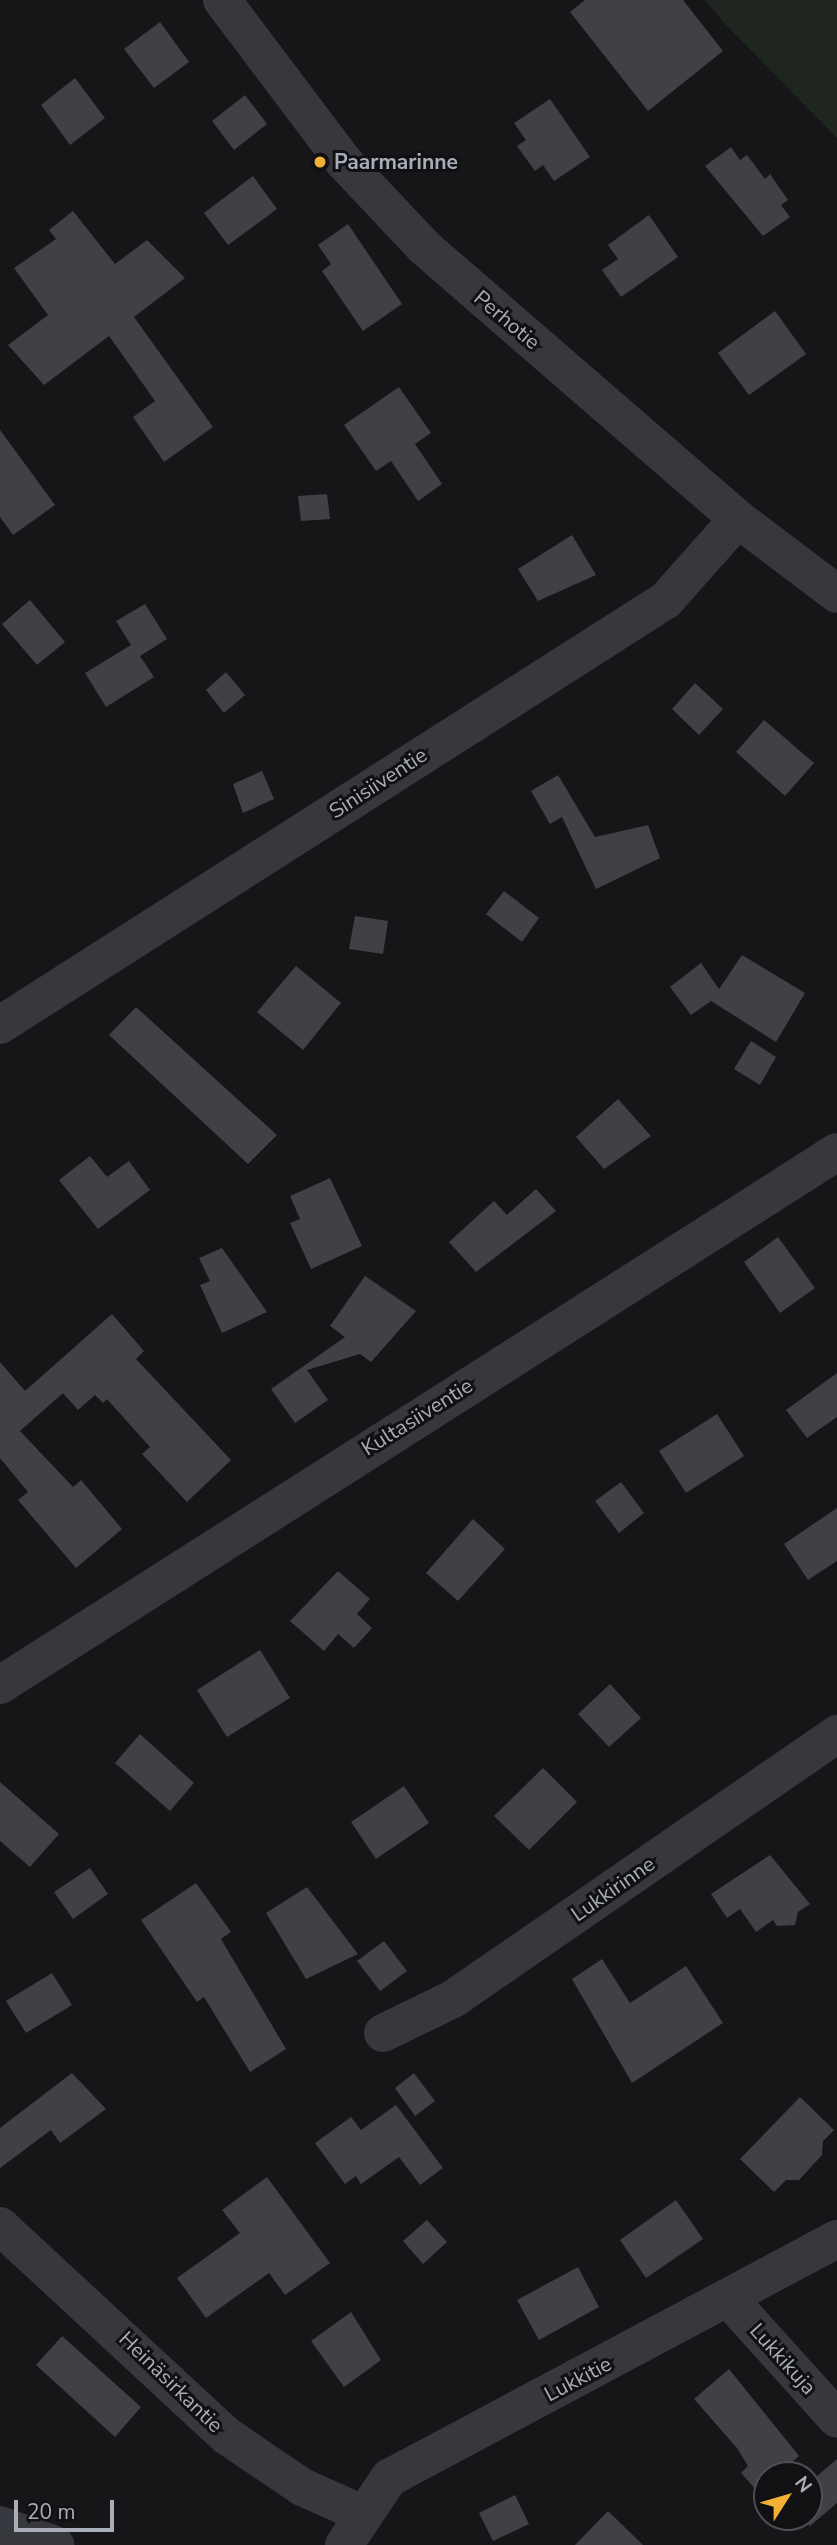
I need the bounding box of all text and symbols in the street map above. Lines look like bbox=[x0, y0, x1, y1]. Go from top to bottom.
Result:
place label: Paarmarinne bbox=[334, 149, 458, 175]
marker: Paarmarinne bbox=[312, 154, 328, 170]
street label: Perhotie bbox=[469, 285, 545, 355]
street label: Sinisiiventie bbox=[324, 742, 432, 824]
street label: Kultasiiventie bbox=[357, 1373, 477, 1461]
street label: Lukkirinne bbox=[566, 1851, 660, 1927]
street label: Lukkikuja bbox=[744, 2318, 822, 2400]
street label: Heinäsirkantie bbox=[114, 2326, 228, 2438]
street label: Lukkitie bbox=[540, 2351, 616, 2407]
north arrow bbox=[753, 2461, 823, 2531]
text: N bbox=[789, 2471, 818, 2498]
scale bar bbox=[18, 2486, 117, 2530]
text: 20 m bbox=[27, 2498, 76, 2526]

